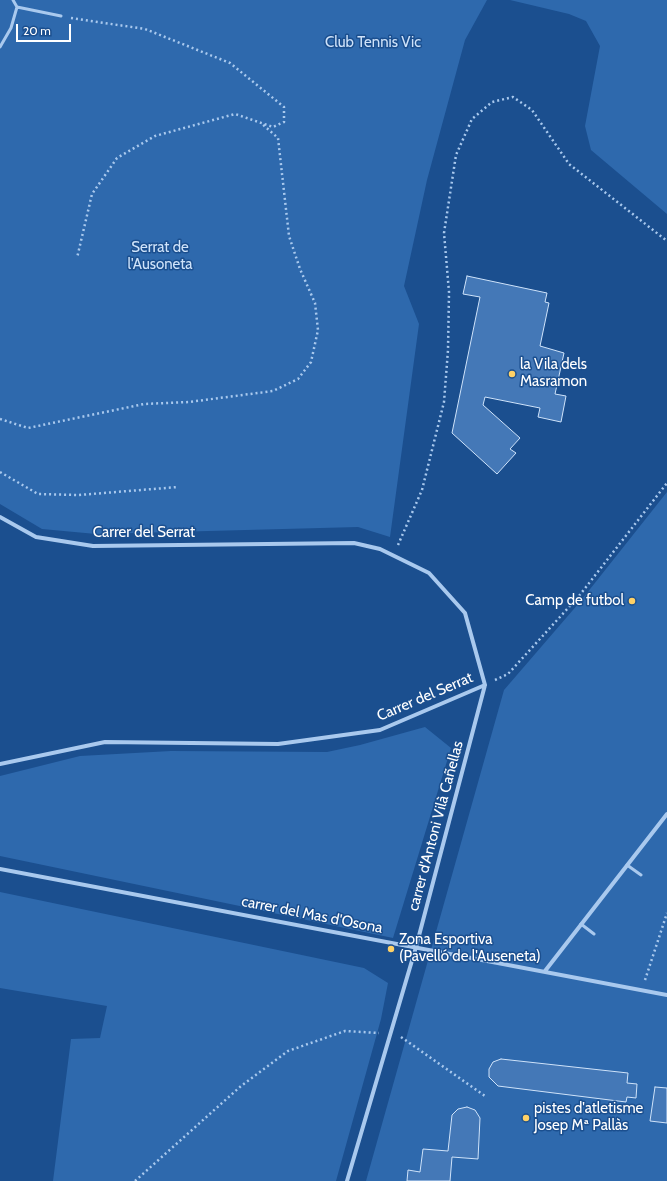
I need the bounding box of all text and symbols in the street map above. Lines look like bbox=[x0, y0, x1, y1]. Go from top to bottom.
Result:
scale bar bbox=[18, 16, 73, 42]
text: 20 m bbox=[23, 23, 51, 38]
park label: Club Tennis Vic bbox=[325, 34, 421, 52]
park label: Serrat de l'Ausoneta bbox=[127, 239, 193, 274]
place label: la Vila dels Masramon bbox=[520, 356, 587, 391]
marker: la Vila dels Masramon bbox=[507, 369, 517, 379]
street label: Carrer del Serrat bbox=[93, 524, 195, 542]
place label: Camp de futbol bbox=[525, 592, 624, 610]
marker: Camp de futbol bbox=[627, 596, 637, 606]
street label: Carrer del Serrat bbox=[374, 669, 476, 725]
street label: carrer d'Antoni Vilà Cañellas bbox=[405, 739, 467, 913]
street label: carrer del Mas d'Osona bbox=[240, 892, 384, 938]
place label: Zona Esportiva (Pavelló de l'Auseneta) bbox=[399, 931, 541, 966]
marker: Zona Esportiva (Pavelló de l'Auseneta) bbox=[386, 944, 396, 954]
place label: pistes d'atletisme Josep Mª Pallàs bbox=[534, 1100, 643, 1135]
marker: pistes d'atletisme Josep Mª Pallàs bbox=[521, 1113, 531, 1123]

